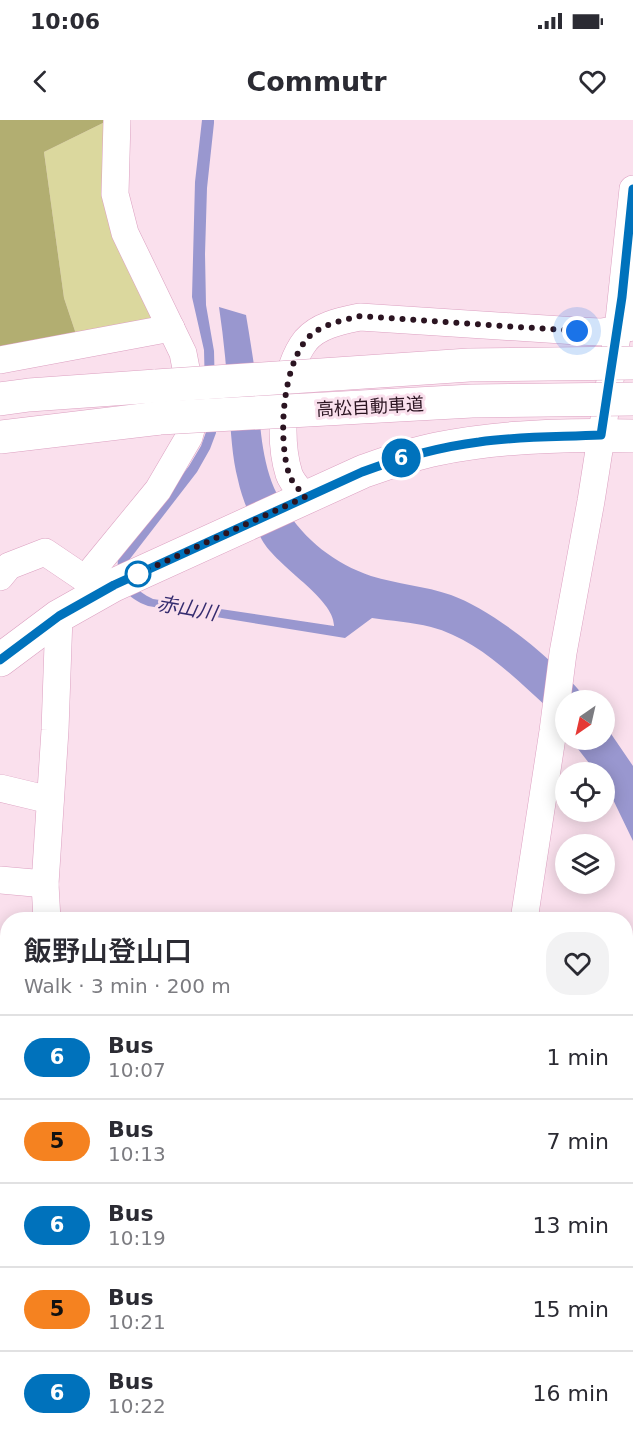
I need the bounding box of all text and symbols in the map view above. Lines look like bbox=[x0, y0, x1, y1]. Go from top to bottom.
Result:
text: 10:06 bbox=[30, 9, 100, 34]
icon: back bbox=[24, 65, 57, 98]
icon: heart bbox=[576, 65, 609, 98]
text: Commutr bbox=[246, 66, 387, 97]
your location bbox=[562, 316, 592, 346]
street label: 高松自動車道 bbox=[315, 393, 424, 420]
line badge: 6 bbox=[382, 438, 420, 478]
text: 6 bbox=[394, 446, 408, 470]
unlabelled marker bbox=[125, 561, 151, 587]
water label: 赤山川 bbox=[155, 591, 221, 625]
north arrow bbox=[555, 690, 615, 750]
map controls bbox=[555, 690, 615, 894]
button: locate bbox=[555, 762, 615, 822]
button: layers bbox=[555, 834, 615, 894]
button: heart bbox=[546, 932, 609, 995]
text: 飯野山登山口 bbox=[24, 935, 192, 968]
text: Walk · 3 min · 200 m bbox=[24, 974, 231, 998]
text: Bus bbox=[108, 1033, 154, 1058]
text: 6 bbox=[50, 1045, 64, 1069]
text: 1 min bbox=[547, 1045, 609, 1070]
text: 10:07 bbox=[108, 1058, 166, 1082]
text: Bus bbox=[108, 1117, 154, 1142]
text: 5 bbox=[50, 1129, 64, 1153]
text: 7 min bbox=[547, 1129, 609, 1154]
text: 10:13 bbox=[108, 1142, 166, 1166]
text: Bus bbox=[108, 1201, 154, 1226]
text: 6 bbox=[50, 1213, 64, 1237]
text: 13 min bbox=[533, 1213, 609, 1238]
text: 10:19 bbox=[108, 1226, 166, 1250]
text: Bus bbox=[108, 1285, 154, 1310]
text: 5 bbox=[50, 1297, 64, 1321]
text: 15 min bbox=[533, 1297, 609, 1322]
text: 10:21 bbox=[108, 1310, 166, 1334]
text: Bus bbox=[108, 1369, 154, 1394]
text: 6 bbox=[50, 1381, 64, 1405]
text: 16 min bbox=[533, 1381, 609, 1406]
text: 10:22 bbox=[108, 1394, 166, 1418]

